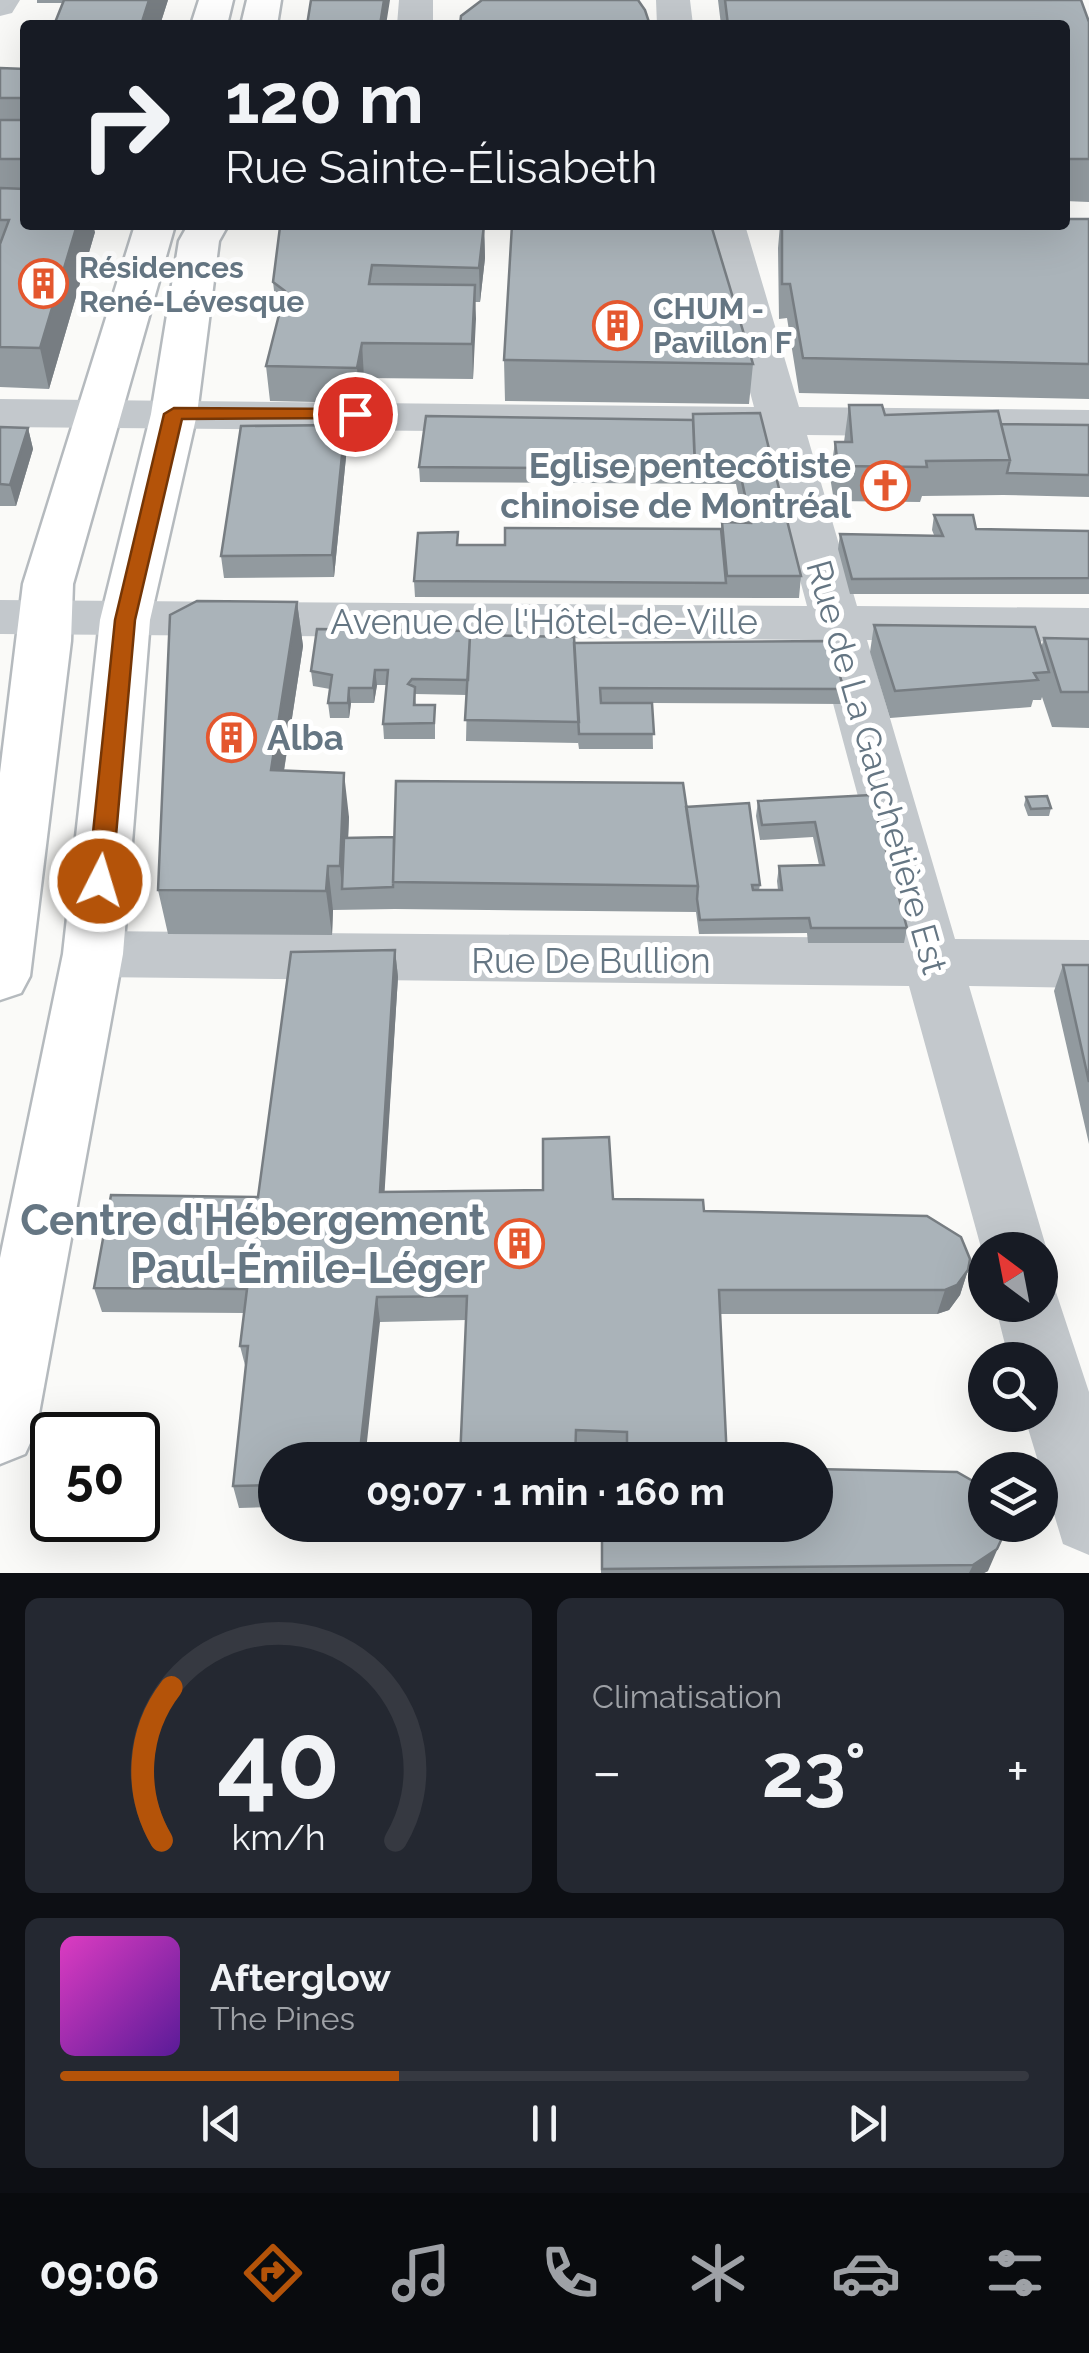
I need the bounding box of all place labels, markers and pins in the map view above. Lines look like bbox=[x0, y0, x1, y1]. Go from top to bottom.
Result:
place label: Résidences René-Lévesque bbox=[79, 250, 304, 319]
building icon: Résidences René-Lévesque bbox=[18, 258, 70, 310]
place label: CHUM - Pavillon F bbox=[653, 291, 792, 360]
building icon: CHUM - Pavillon F bbox=[592, 299, 644, 351]
pin bbox=[313, 372, 398, 457]
place label: Eglise pentecôtiste chinoise de Montréal bbox=[500, 445, 852, 526]
church icon: Eglise pentecôtiste chinoise de Montréal bbox=[860, 459, 912, 511]
building icon: Alba bbox=[206, 711, 258, 763]
place label: Alba bbox=[267, 717, 344, 758]
place label: Centre d'Hébergement Paul-Émile-Léger bbox=[20, 1196, 485, 1293]
building icon: Centre d'Hébergement Paul-Émile-Léger bbox=[494, 1218, 546, 1270]

